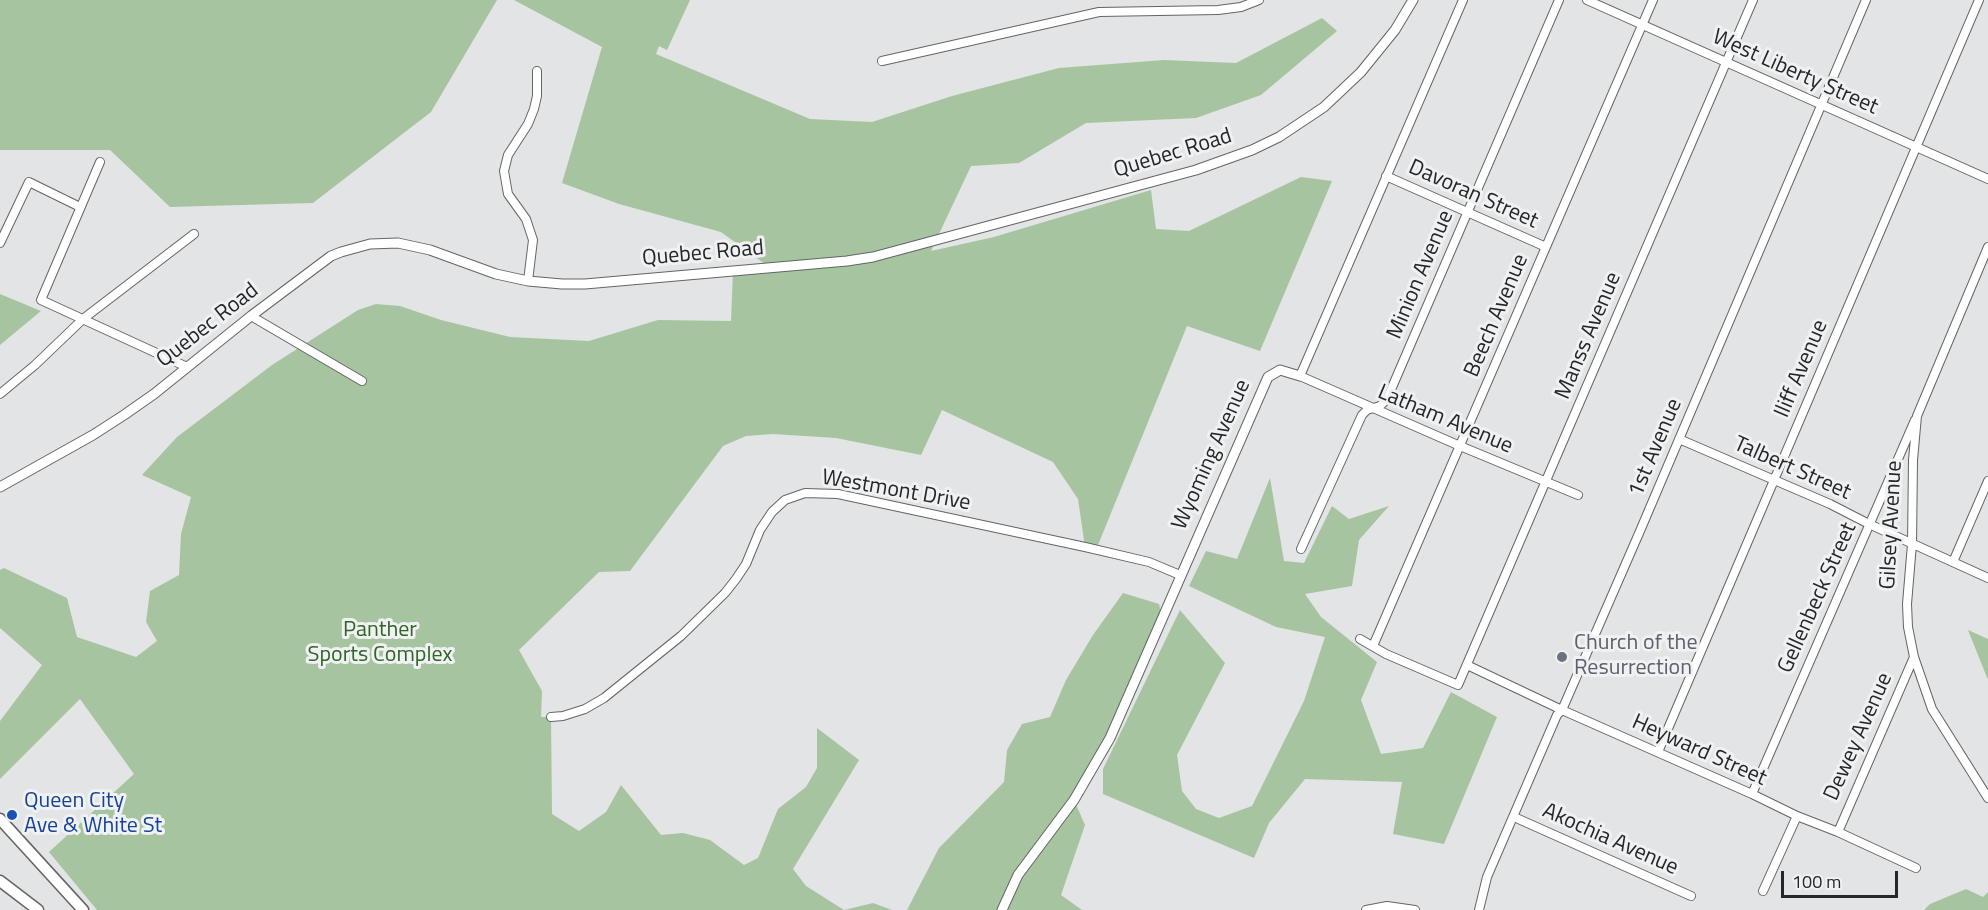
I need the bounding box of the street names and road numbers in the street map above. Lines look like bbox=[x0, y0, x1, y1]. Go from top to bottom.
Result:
street label: West Liberty Street bbox=[1708, 25, 1882, 121]
street label: Quebec Road bbox=[1111, 124, 1235, 184]
street label: Davoran Street bbox=[1404, 155, 1542, 235]
street label: Minion Avenue bbox=[1382, 207, 1460, 343]
street label: Quebec Road bbox=[641, 236, 765, 272]
street label: Beech Avenue bbox=[1459, 251, 1535, 381]
street label: Manss Avenue bbox=[1550, 269, 1628, 403]
street label: Quebec Road bbox=[152, 278, 264, 374]
street label: Iliff Avenue bbox=[1770, 316, 1834, 422]
street label: Wyoming Avenue bbox=[1167, 376, 1257, 534]
street label: Latham Avenue bbox=[1373, 380, 1517, 460]
street label: 1st Avenue bbox=[1624, 395, 1688, 501]
street label: Talbert Street bbox=[1729, 431, 1855, 507]
street label: Gilsey Avenue bbox=[1875, 460, 1909, 590]
street label: Westmont Drive bbox=[820, 465, 972, 517]
street label: Gellenbeck Street bbox=[1773, 519, 1863, 677]
street label: Dewey Avenue bbox=[1819, 669, 1899, 805]
street label: Heyward Street bbox=[1628, 710, 1770, 792]
street label: Akochia Avenue bbox=[1538, 798, 1682, 882]

